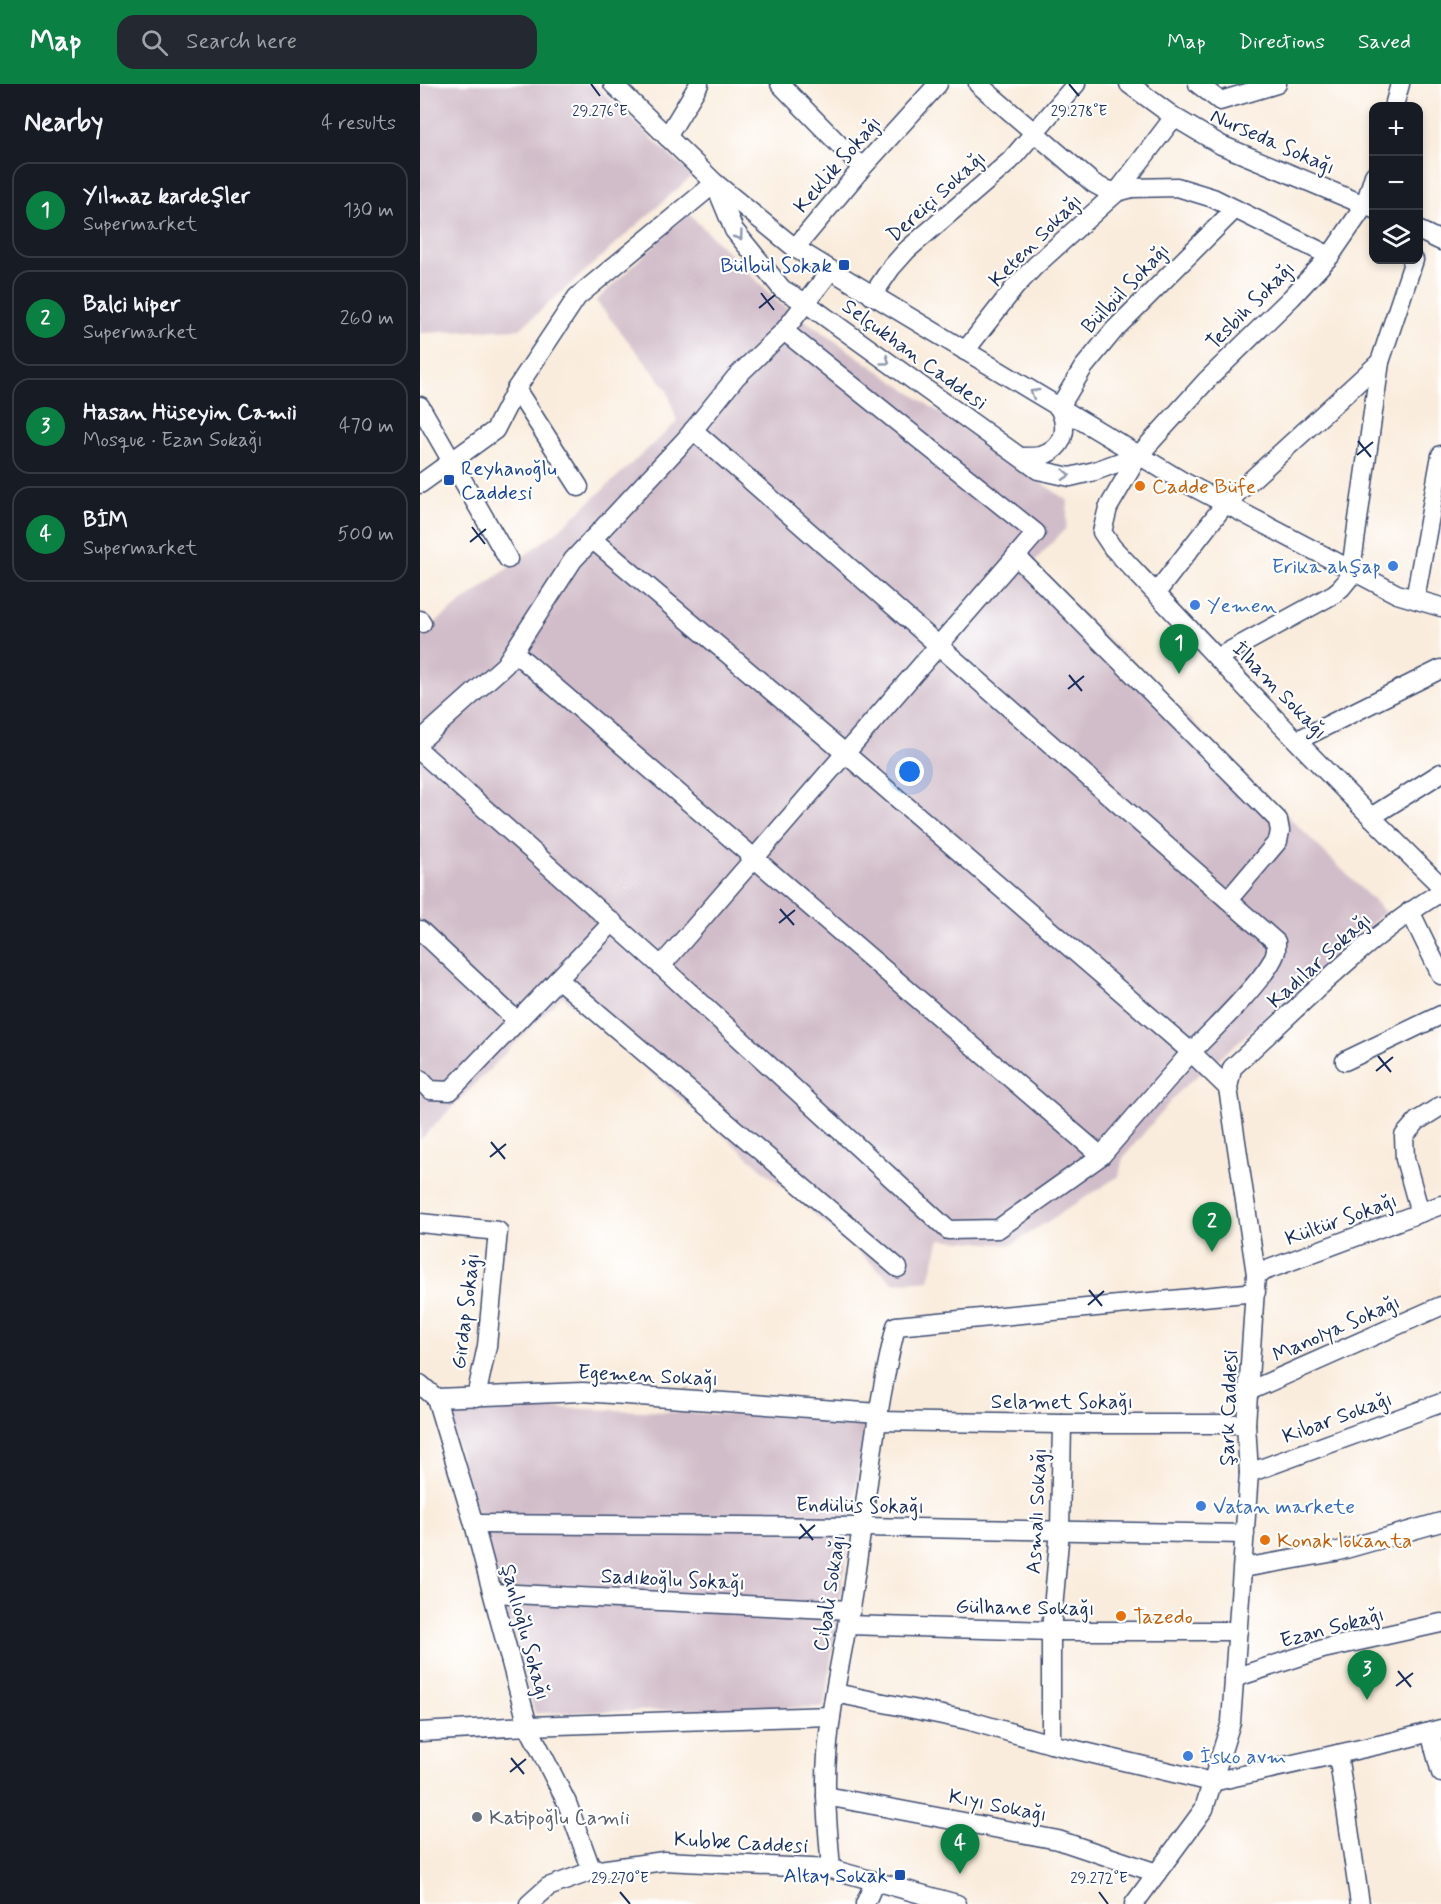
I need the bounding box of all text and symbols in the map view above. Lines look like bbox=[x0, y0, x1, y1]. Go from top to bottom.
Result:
search box bbox=[117, 15, 537, 69]
text: Map bbox=[30, 24, 81, 61]
icon: search bbox=[138, 26, 171, 59]
text: Search here bbox=[186, 28, 297, 56]
text: Map bbox=[1167, 28, 1206, 56]
text: Directions bbox=[1239, 28, 1325, 56]
text: Saved bbox=[1358, 28, 1411, 56]
text: 29.276°E bbox=[572, 102, 628, 122]
text: 29.278°E bbox=[1051, 102, 1108, 122]
street label: Nurseda Sokağı bbox=[1206, 102, 1339, 182]
map controls bbox=[1369, 102, 1423, 264]
button: + bbox=[1369, 102, 1423, 156]
text: Nearby bbox=[24, 106, 103, 140]
text: 4 results bbox=[321, 110, 396, 137]
street label: Keklik Sokağı bbox=[788, 110, 888, 219]
street label: Dereiçi Sokağı bbox=[881, 145, 992, 249]
button: − bbox=[1369, 156, 1423, 210]
text: Yılmaz kardeşler bbox=[83, 183, 250, 211]
street label: Keten Sokağı bbox=[983, 188, 1089, 294]
text: 1 bbox=[41, 197, 50, 224]
text: 130 m bbox=[343, 197, 394, 224]
button: layers bbox=[1369, 210, 1423, 264]
text: Supermarket bbox=[83, 211, 197, 238]
one-way arrow bbox=[732, 229, 743, 240]
street label: Bülbül Sokağı bbox=[1075, 237, 1176, 340]
place label: Bülbül Sokak bbox=[720, 252, 832, 280]
street label: Tesbih Sokağı bbox=[1200, 255, 1301, 356]
marker: Bülbül Sokak bbox=[837, 258, 851, 272]
text: Balci hiper bbox=[83, 291, 180, 319]
street label: Selçukhan Caddesi bbox=[836, 293, 993, 417]
text: 2 bbox=[41, 305, 50, 332]
text: 260 m bbox=[340, 305, 394, 332]
text: Supermarket bbox=[83, 319, 197, 346]
one-way arrow bbox=[880, 354, 891, 365]
one-way arrow bbox=[1030, 388, 1040, 400]
text: Hasan Hüseyin Camii bbox=[83, 399, 297, 427]
text: 3 bbox=[41, 413, 50, 440]
text: 470 m bbox=[339, 413, 394, 440]
text: Mosque · Ezan Sokağı bbox=[83, 427, 263, 454]
place label: Reyhanoğlu Caddesi bbox=[461, 455, 557, 507]
one-way arrow bbox=[1062, 468, 1071, 481]
marker: Reyhanoğlu Caddesi bbox=[442, 473, 456, 487]
place label: Cadde Büfe bbox=[1152, 473, 1256, 501]
marker: Cadde Büfe bbox=[1133, 479, 1147, 493]
text: BİM bbox=[83, 507, 128, 535]
text: 4 bbox=[40, 521, 51, 548]
text: 500 m bbox=[337, 521, 394, 548]
text: Supermarket bbox=[83, 535, 197, 562]
place label: Erika ahşap bbox=[1272, 553, 1381, 581]
marker: Erika ahşap bbox=[1386, 559, 1400, 573]
place label: Yemen bbox=[1207, 592, 1277, 620]
marker: Yemen bbox=[1188, 598, 1202, 612]
pin: 1 bbox=[1160, 624, 1198, 674]
street label: İlham Sokağı bbox=[1225, 636, 1333, 746]
your location bbox=[895, 757, 924, 786]
street label: Kadılar Sokağı bbox=[1262, 907, 1378, 1015]
street label: Kültür Sokağı bbox=[1281, 1187, 1401, 1253]
pin: 2 bbox=[1192, 1202, 1232, 1252]
street label: Girdap Sokağı bbox=[445, 1251, 487, 1371]
street label: Manolya Sokağı bbox=[1268, 1288, 1405, 1369]
street label: Şark Caddesi bbox=[1213, 1349, 1245, 1467]
street label: Egemen Sokağı bbox=[577, 1358, 719, 1394]
street label: Kibar Sokağı bbox=[1279, 1385, 1396, 1451]
street label: Selamet Sokağı bbox=[991, 1388, 1133, 1416]
street label: Asmalı Sokağı bbox=[1020, 1447, 1054, 1575]
street label: Endülüs Sokağı bbox=[796, 1491, 924, 1521]
place label: Vatan markete bbox=[1213, 1493, 1355, 1521]
marker: Vatan markete bbox=[1194, 1499, 1208, 1513]
place label: Konak lokanta bbox=[1277, 1527, 1412, 1555]
street label: Cibali Sokağı bbox=[807, 1533, 853, 1654]
marker: Konak lokanta bbox=[1258, 1533, 1272, 1547]
street label: Şanlıoğlu Sokağı bbox=[493, 1561, 557, 1703]
street label: Sadıkoğlu Sokağı bbox=[600, 1562, 746, 1598]
street label: Gülhane Sokağı bbox=[955, 1593, 1095, 1623]
street label: Ezan Sokağı bbox=[1277, 1601, 1387, 1655]
place label: Tazedo bbox=[1133, 1603, 1193, 1631]
marker: Tazedo bbox=[1114, 1609, 1128, 1623]
pin: 3 bbox=[1348, 1650, 1386, 1700]
place label: İsko avm bbox=[1200, 1743, 1286, 1771]
marker: İsko avm bbox=[1181, 1749, 1195, 1763]
street label: Kıyı Sokağı bbox=[946, 1783, 1049, 1829]
place label: Katipoğlu Camii bbox=[489, 1804, 630, 1832]
marker: Katipoğlu Camii bbox=[470, 1810, 484, 1824]
pin: 4 bbox=[940, 1824, 980, 1874]
street label: Kubbe Caddesi bbox=[673, 1825, 809, 1861]
place label: Altay Sokak bbox=[783, 1862, 888, 1890]
marker: Altay Sokak bbox=[893, 1868, 907, 1882]
text: 29.270°E bbox=[591, 1869, 649, 1889]
text: 29.272°E bbox=[1070, 1869, 1128, 1889]

